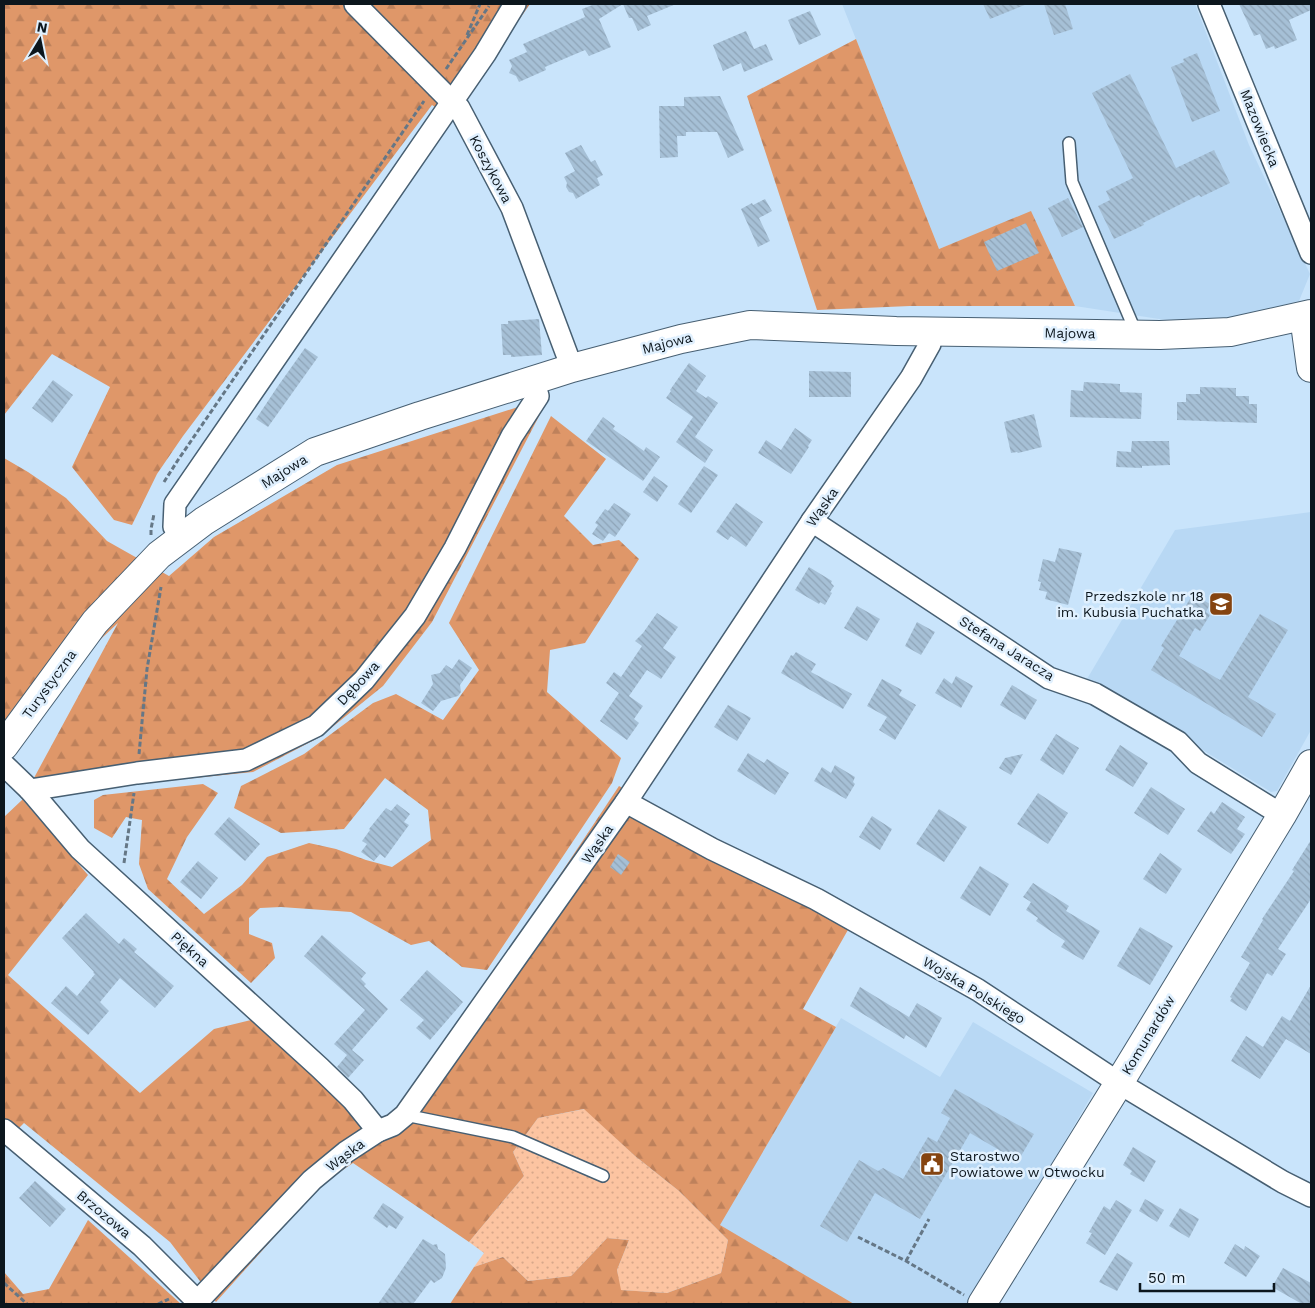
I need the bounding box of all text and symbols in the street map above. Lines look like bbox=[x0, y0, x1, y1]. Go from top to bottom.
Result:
north arrow bbox=[15, 15, 65, 65]
text: N bbox=[36, 18, 49, 36]
street label: Mazowiecka bbox=[1237, 87, 1283, 169]
street label: Koszykowa bbox=[466, 132, 516, 206]
street label: Majowa bbox=[1044, 325, 1096, 341]
street label: Majowa bbox=[640, 329, 694, 357]
street label: Majowa bbox=[258, 451, 310, 491]
street label: Wąska bbox=[803, 484, 841, 530]
place label: Przedszkole nr 18 im. Kubusia Puchatka bbox=[1057, 588, 1204, 620]
school or university icon: Przedszkole nr 18 im. Kubusia Puchatka bbox=[1208, 591, 1234, 617]
street label: Stefana Jaracza bbox=[957, 612, 1057, 684]
street label: Turystyczna bbox=[19, 646, 79, 722]
street label: Dębowa bbox=[334, 658, 383, 708]
street label: Wąska bbox=[578, 821, 616, 867]
street label: Piękna bbox=[168, 928, 212, 970]
street label: Wojska Polskiego bbox=[920, 953, 1028, 1027]
street label: Komunardów bbox=[1118, 992, 1178, 1078]
street label: Wąska bbox=[323, 1135, 367, 1175]
place label: Starostwo Powiatowe w Otwocku bbox=[950, 1148, 1105, 1180]
public building icon: Starostwo Powiatowe w Otwocku bbox=[919, 1151, 945, 1177]
street label: Brzozowa bbox=[74, 1187, 134, 1241]
scale bar bbox=[1140, 1260, 1274, 1292]
text: 50 m bbox=[1148, 1269, 1185, 1287]

